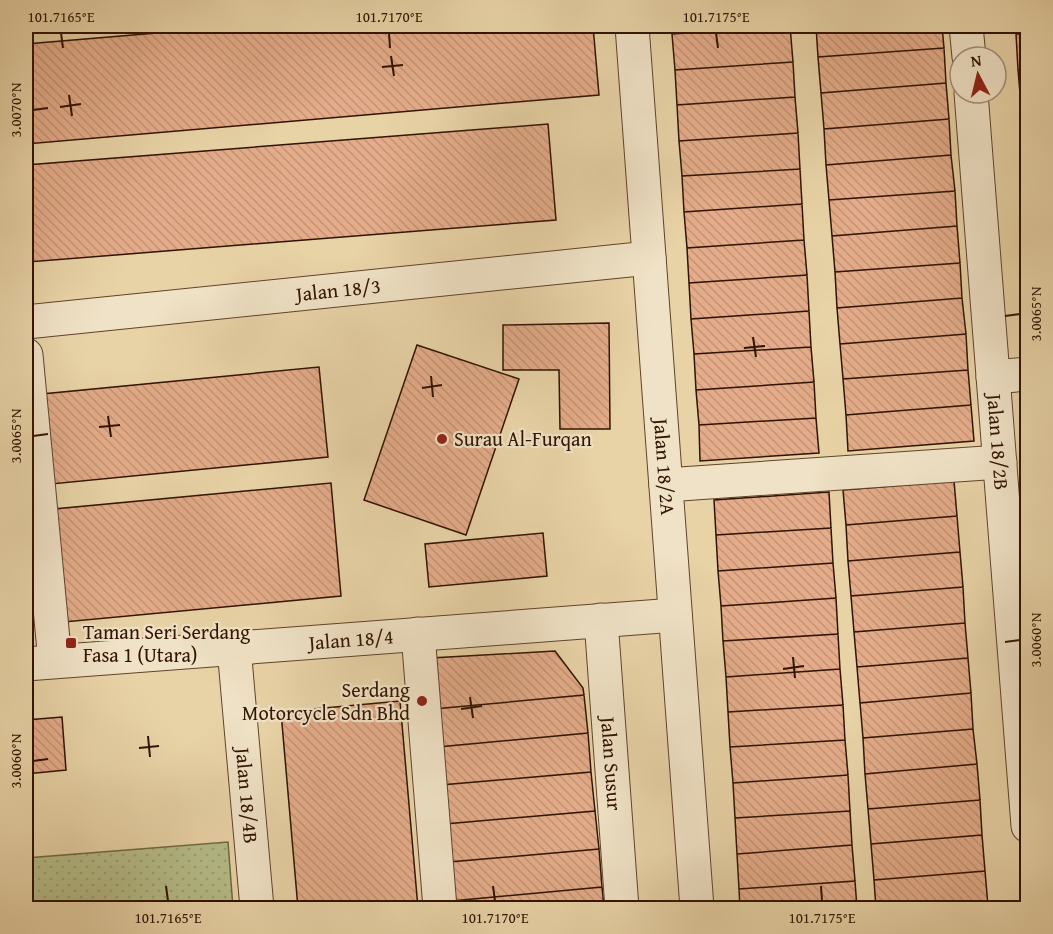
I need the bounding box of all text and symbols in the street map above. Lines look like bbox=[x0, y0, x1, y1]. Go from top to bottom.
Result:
text: 101.7165°E bbox=[27, 6, 95, 27]
text: 101.7170°E bbox=[355, 6, 423, 27]
text: 101.7175°E bbox=[682, 6, 750, 27]
north arrow bbox=[948, 45, 1008, 105]
text: N bbox=[969, 48, 983, 73]
text: 3.0070°N bbox=[5, 82, 26, 137]
street label: Jalan 18/3 bbox=[292, 271, 382, 308]
text: 3.0065°N bbox=[1025, 286, 1046, 341]
street label: Jalan 18/2B bbox=[980, 390, 1017, 491]
text: 3.0065°N bbox=[5, 408, 26, 463]
street label: Jalan 18/2A bbox=[647, 414, 683, 516]
place label: Surau Al-Furqan bbox=[454, 424, 592, 453]
marker: Surau Al-Furqan bbox=[435, 432, 449, 446]
text: 3.0060°N bbox=[1025, 612, 1046, 667]
place label: Taman Seri Serdang Fasa 1 (Utara) bbox=[83, 617, 250, 669]
street label: Jalan 18/4 bbox=[305, 621, 394, 657]
marker: Taman Seri Serdang Fasa 1 (Utara) bbox=[64, 636, 78, 650]
place label: Serdang Motorcycle Sdn Bhd bbox=[242, 675, 410, 727]
marker: Serdang Motorcycle Sdn Bhd bbox=[415, 694, 429, 708]
street label: Jalan Susur bbox=[594, 713, 630, 812]
text: 3.0060°N bbox=[5, 733, 26, 788]
street label: Jalan 18/4B bbox=[229, 743, 266, 845]
text: 101.7165°E bbox=[134, 907, 202, 928]
text: 101.7170°E bbox=[461, 907, 529, 928]
text: 101.7175°E bbox=[788, 907, 856, 928]

